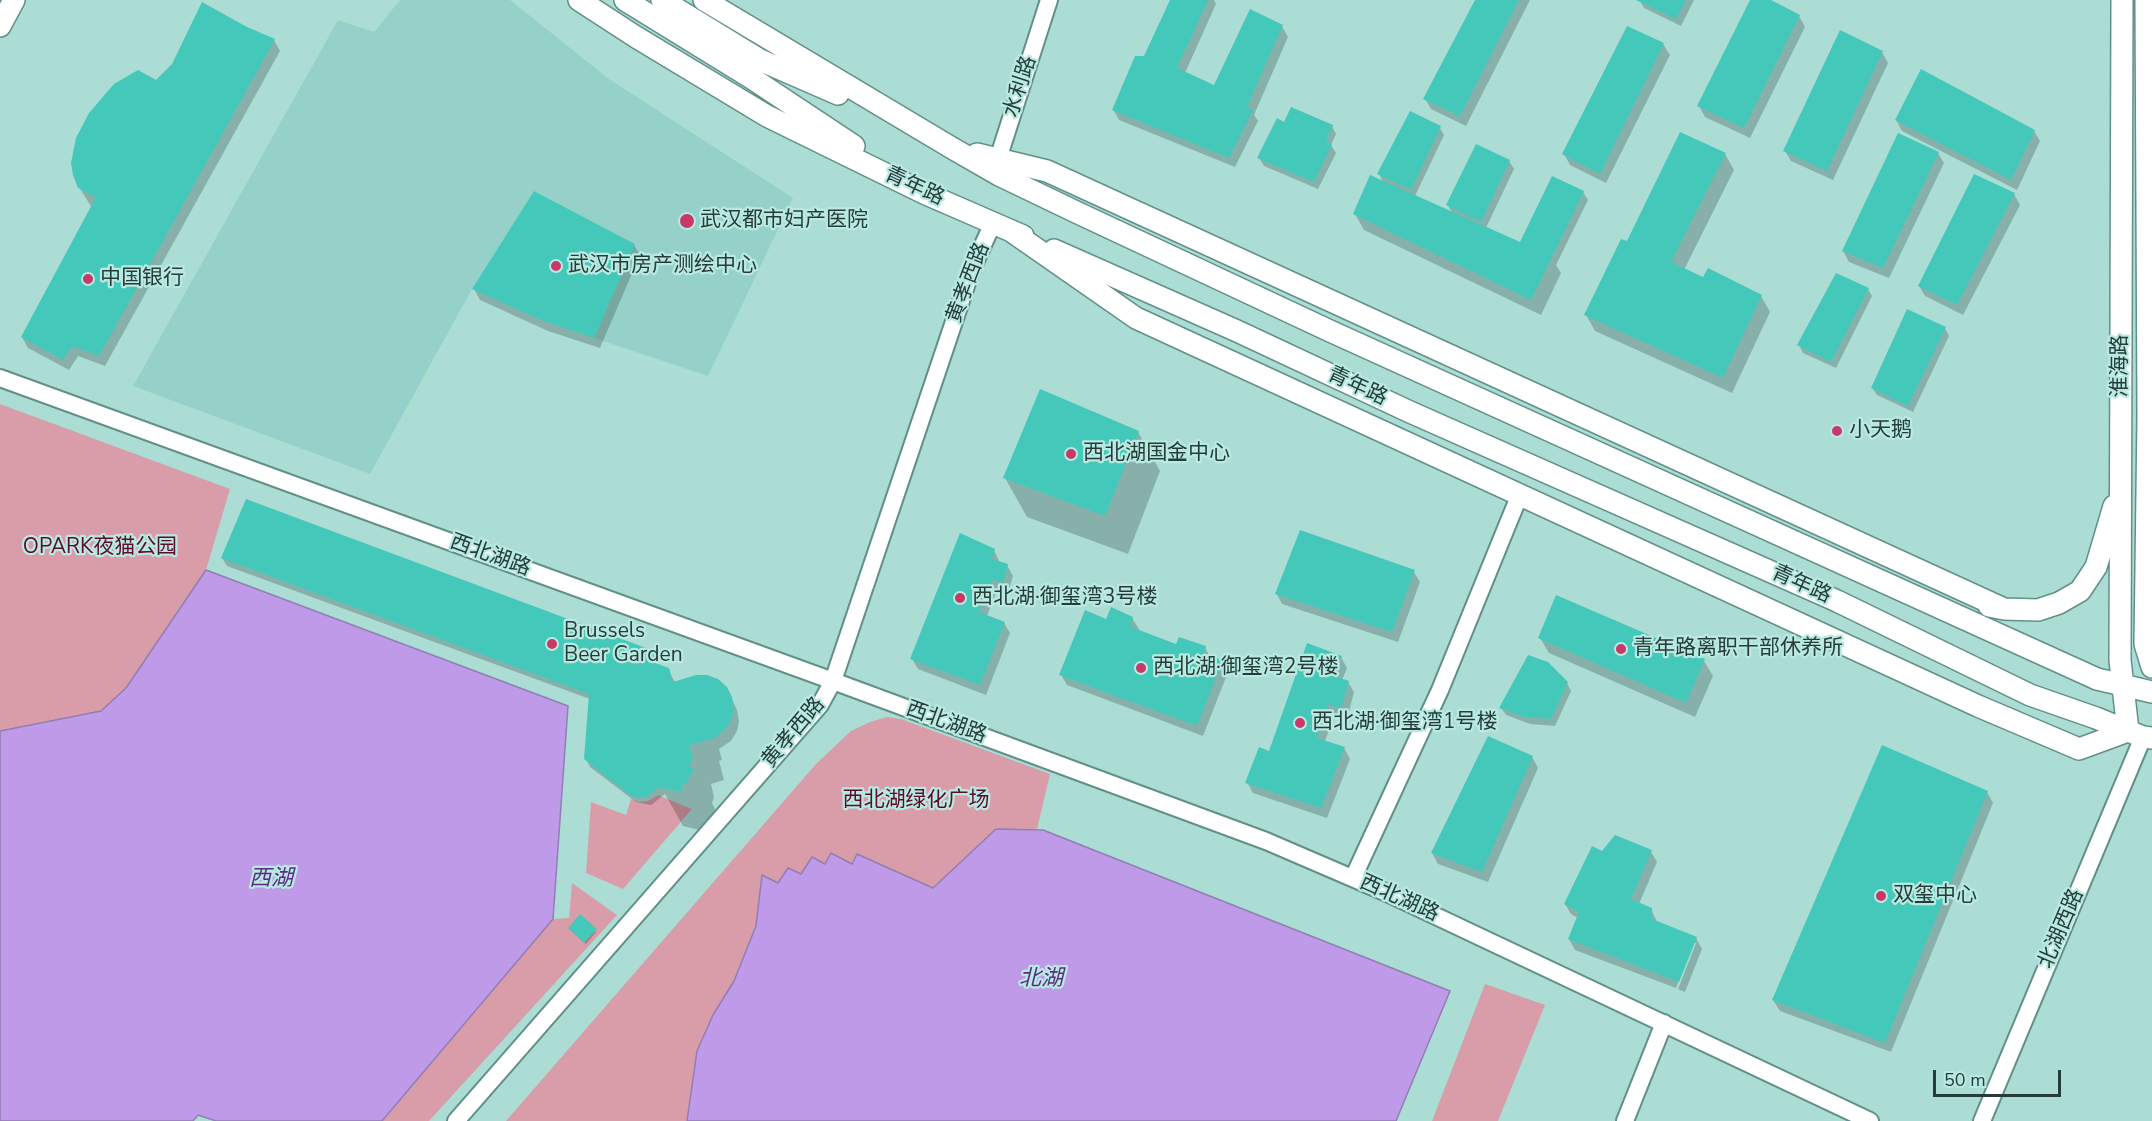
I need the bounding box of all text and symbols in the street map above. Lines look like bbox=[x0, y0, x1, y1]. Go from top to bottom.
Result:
street label: 水利路 bbox=[999, 53, 1043, 121]
street label: 青年路 bbox=[880, 162, 948, 212]
place label: 武汉都市妇产医院 bbox=[700, 208, 868, 234]
marker: 武汉都市妇产医院 bbox=[678, 212, 696, 230]
street label: 黄孝西路 bbox=[942, 239, 996, 327]
place label: 武汉市房产测绘中心 bbox=[568, 253, 757, 279]
marker: 武汉市房产测绘中心 bbox=[549, 259, 563, 273]
place label: 中国银行 bbox=[100, 266, 184, 292]
marker: 中国银行 bbox=[81, 272, 95, 286]
street label: 淮海路 bbox=[2108, 335, 2134, 397]
street label: 青年路 bbox=[1323, 362, 1391, 412]
place label: 小天鹅 bbox=[1849, 418, 1912, 444]
marker: 小天鹅 bbox=[1830, 424, 1844, 438]
place label: 西北湖国金中心 bbox=[1083, 441, 1230, 467]
marker: 西北湖国金中心 bbox=[1064, 447, 1078, 461]
street label: 西北湖路 bbox=[446, 530, 534, 582]
park label: OPARK夜猫公园 bbox=[23, 535, 177, 561]
street label: 青年路 bbox=[1767, 561, 1835, 609]
place label: 西北湖·御玺湾3号楼 bbox=[972, 585, 1157, 611]
marker: 西北湖·御玺湾3号楼 bbox=[953, 591, 967, 605]
place label: Brussels Beer Garden bbox=[564, 619, 683, 669]
place label: 青年路离职干部休养所 bbox=[1633, 636, 1843, 662]
marker: Brussels Beer Garden bbox=[545, 637, 559, 651]
marker: 青年路离职干部休养所 bbox=[1614, 642, 1628, 656]
place label: 西北湖·御玺湾2号楼 bbox=[1153, 655, 1338, 681]
marker: 西北湖·御玺湾2号楼 bbox=[1134, 661, 1148, 675]
street label: 黄孝西路 bbox=[757, 693, 831, 773]
street label: 西北湖路 bbox=[902, 697, 990, 749]
place label: 西北湖·御玺湾1号楼 bbox=[1312, 710, 1497, 736]
marker: 西北湖·御玺湾1号楼 bbox=[1293, 716, 1307, 730]
park label: 西北湖绿化广场 bbox=[843, 788, 989, 814]
water label: 西湖 bbox=[249, 867, 293, 893]
street label: 西北湖路 bbox=[1356, 870, 1442, 928]
place label: 双玺中心 bbox=[1893, 883, 1977, 909]
street label: 北湖西路 bbox=[2034, 885, 2090, 973]
marker: 双玺中心 bbox=[1874, 889, 1888, 903]
water label: 北湖 bbox=[1019, 967, 1063, 993]
scale bar bbox=[1936, 1058, 2064, 1096]
text: 50 m bbox=[1944, 1068, 1986, 1092]

